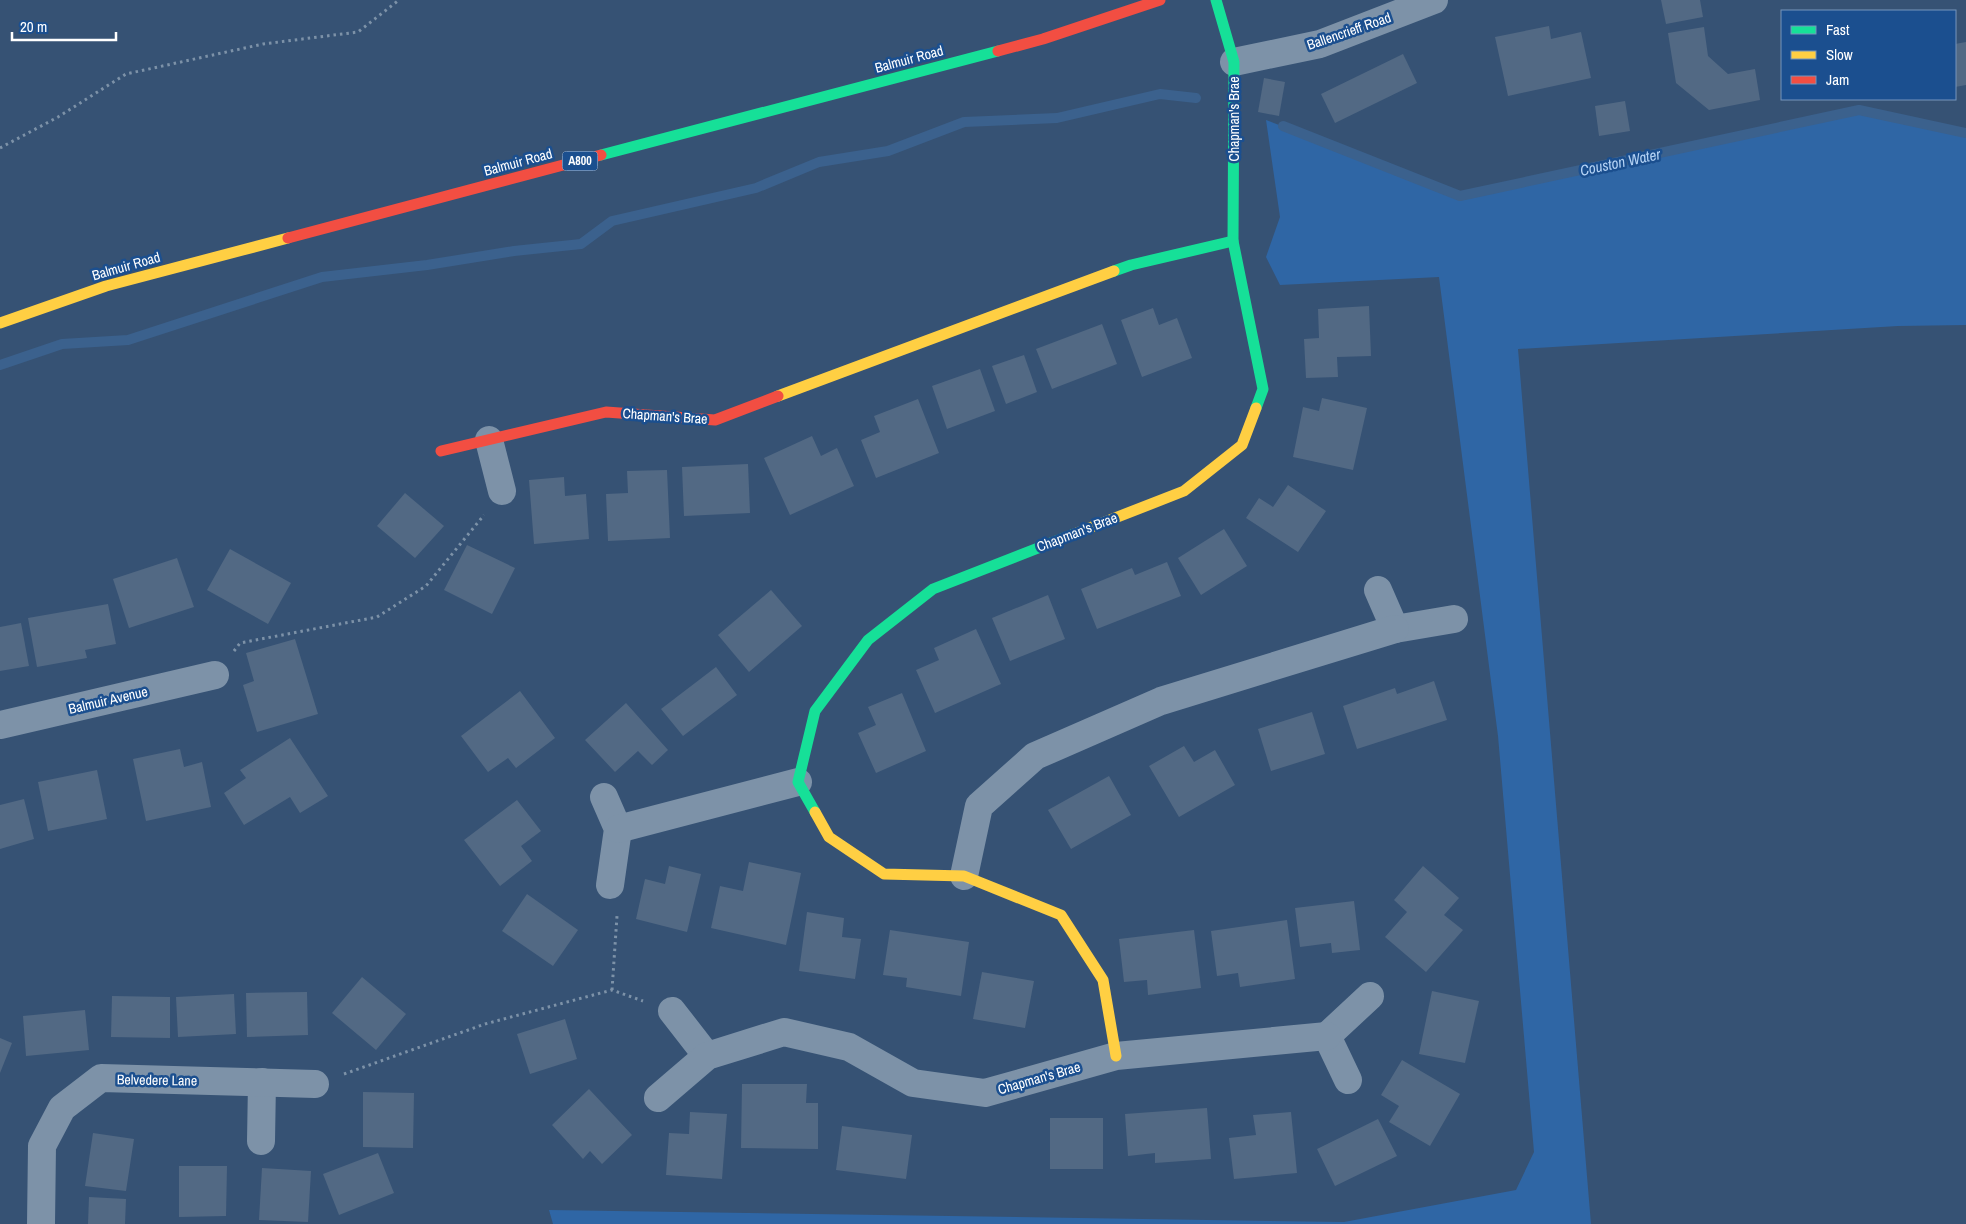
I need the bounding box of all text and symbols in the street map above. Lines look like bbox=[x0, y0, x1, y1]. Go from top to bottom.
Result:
street label: Ballencrieff Road bbox=[1305, 8, 1393, 54]
scale bar bbox=[12, 10, 116, 42]
legend bbox=[1781, 10, 1956, 100]
text: 20 m bbox=[20, 16, 47, 37]
text: Fast bbox=[1826, 19, 1850, 40]
street label: Balmuir Road bbox=[873, 41, 945, 77]
text: Slow bbox=[1826, 44, 1853, 65]
text: Jam bbox=[1826, 69, 1849, 90]
street label: Chapman's Brae bbox=[1225, 76, 1243, 162]
water label: Couston Water bbox=[1578, 143, 1663, 181]
street label: Balmuir Road bbox=[482, 144, 554, 180]
road number: A800 bbox=[562, 152, 598, 170]
street label: Balmuir Road bbox=[90, 248, 162, 284]
street label: Chapman's Brae bbox=[622, 404, 708, 428]
street label: Chapman's Brae bbox=[1034, 508, 1120, 556]
street label: Balmuir Avenue bbox=[67, 682, 149, 718]
street label: Chapman's Brae bbox=[996, 1058, 1082, 1098]
street label: Belvedere Lane bbox=[117, 1070, 197, 1090]

